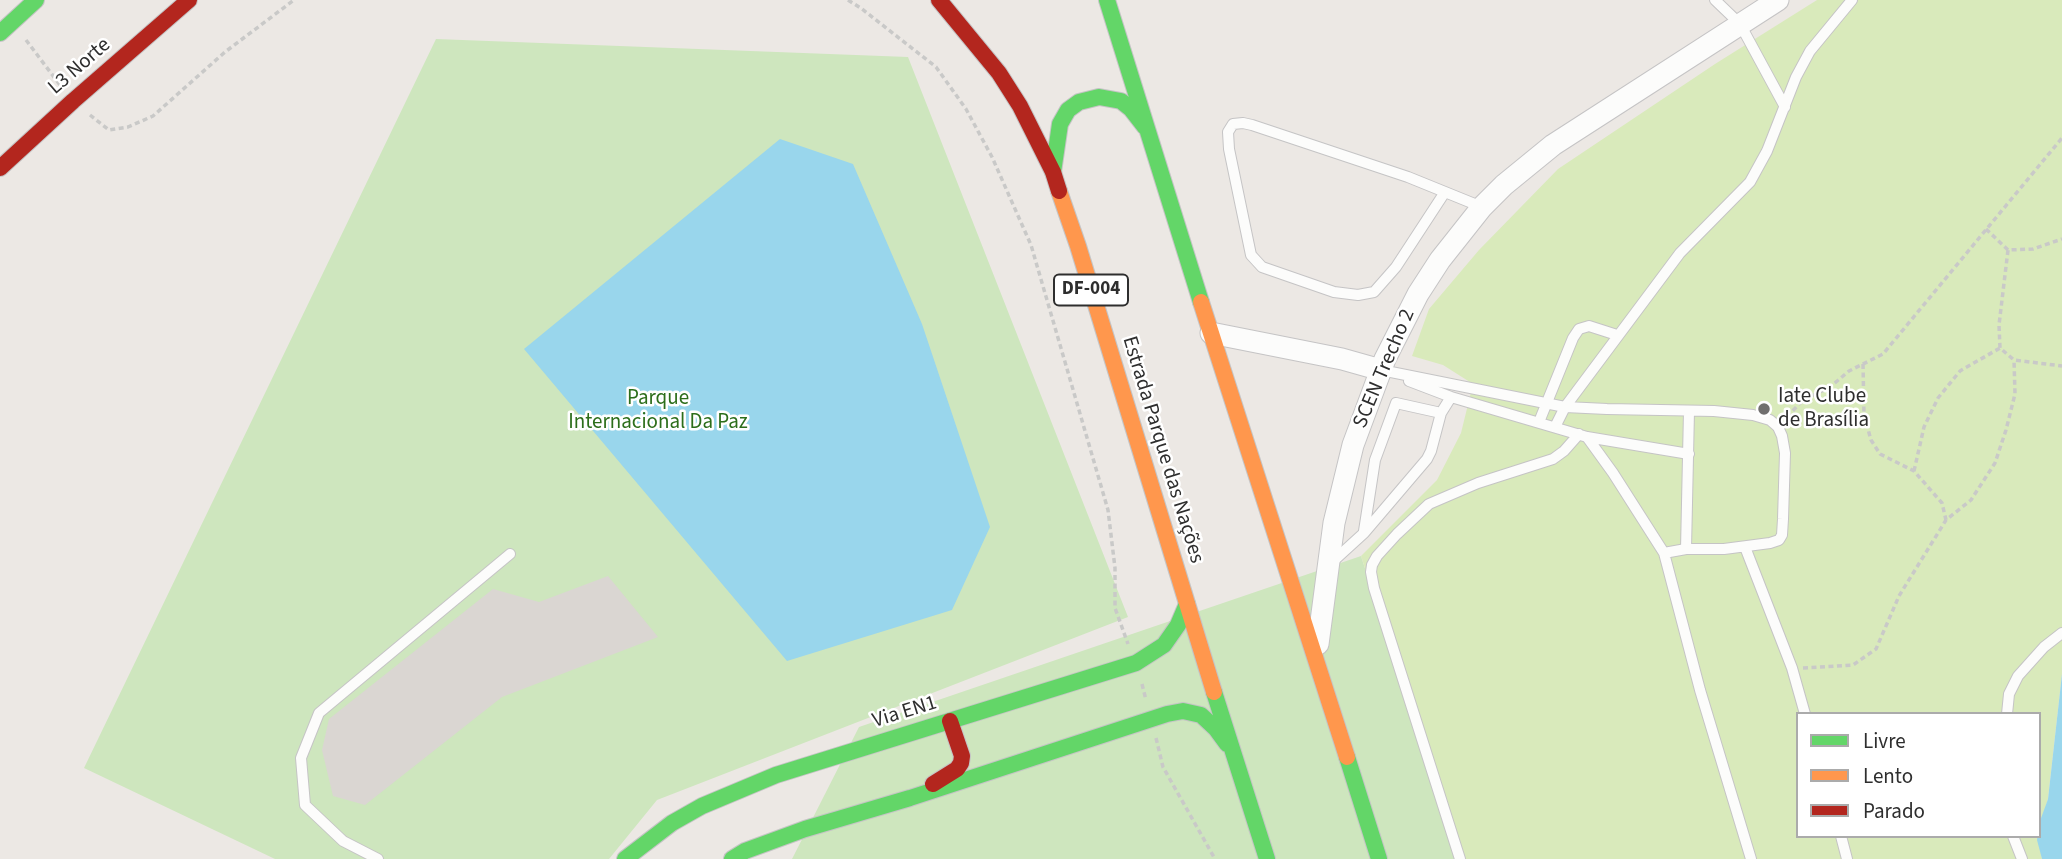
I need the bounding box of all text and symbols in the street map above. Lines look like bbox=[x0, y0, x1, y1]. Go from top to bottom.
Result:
street label: L3 Norte bbox=[44, 33, 116, 101]
road number: DF-004 bbox=[1054, 274, 1128, 306]
street label: SCEN Trecho 2 bbox=[1349, 306, 1421, 432]
street label: Estrada Parque das Nações bbox=[1115, 334, 1209, 566]
place label: Iate Clube de Brasília bbox=[1778, 384, 1869, 434]
park label: Parque Internacional Da Paz bbox=[568, 386, 748, 436]
marker: Iate Clube de Brasília bbox=[1756, 401, 1772, 417]
street label: Via EN1 bbox=[870, 691, 940, 735]
legend bbox=[1796, 712, 2041, 838]
text: Livre bbox=[1863, 726, 1906, 756]
text: Lento bbox=[1863, 761, 1913, 791]
text: Parado bbox=[1863, 796, 1925, 826]

